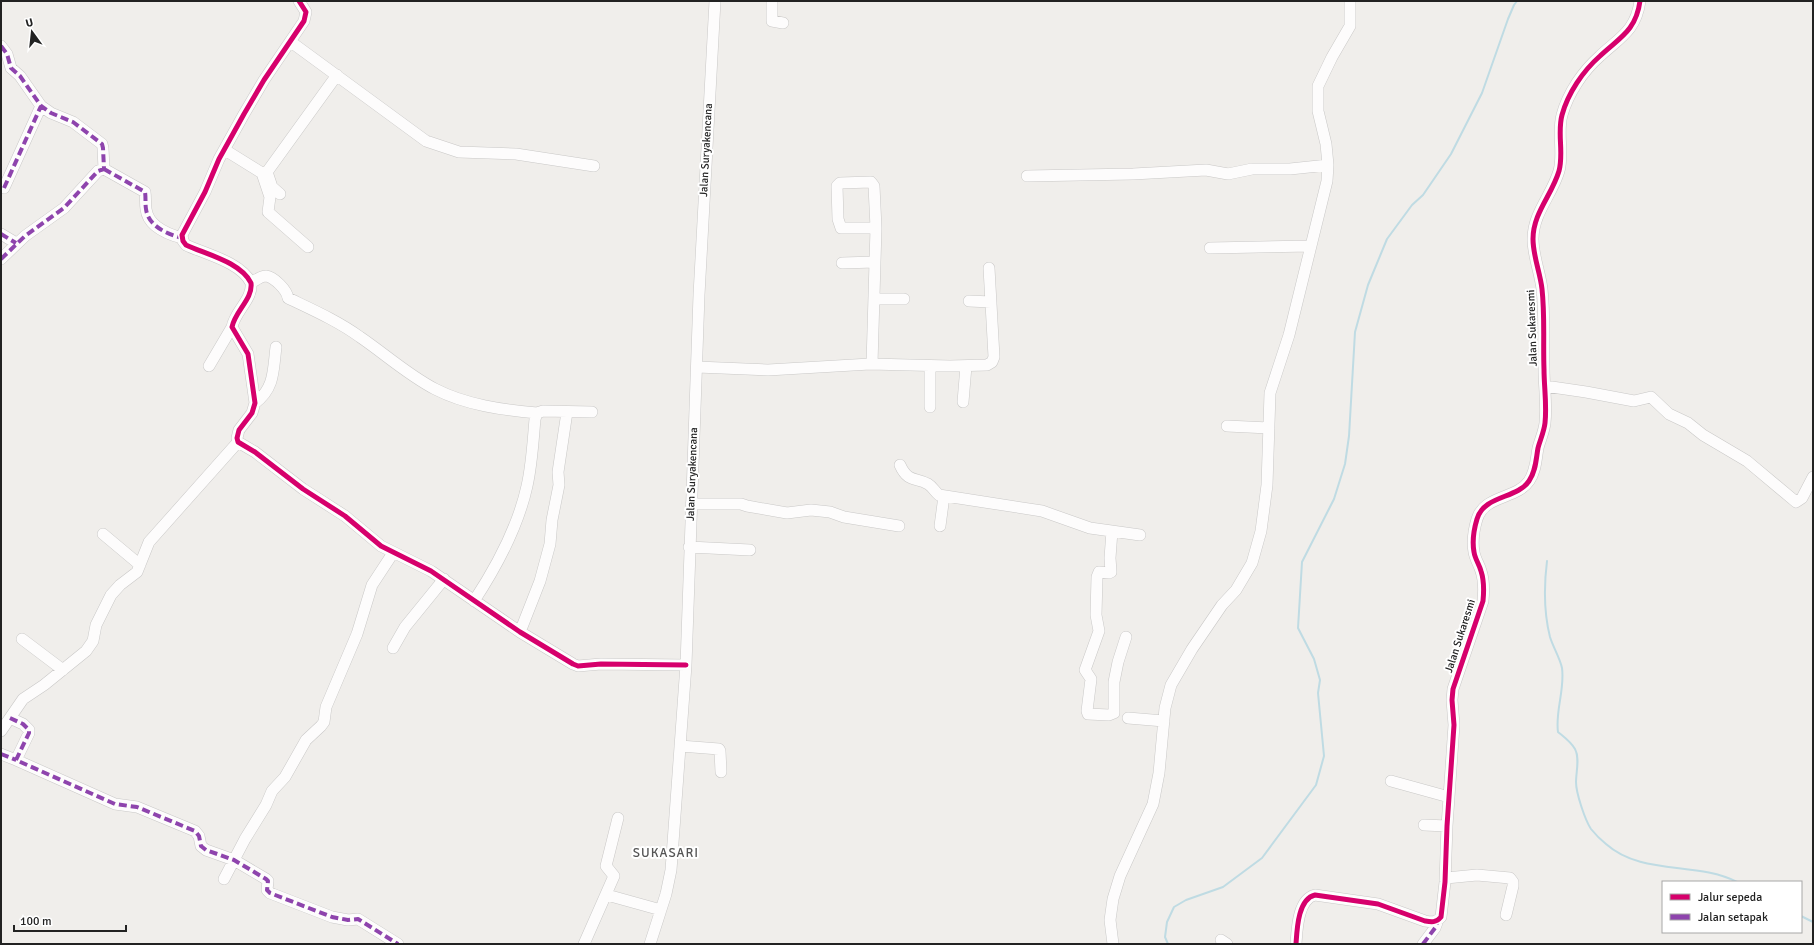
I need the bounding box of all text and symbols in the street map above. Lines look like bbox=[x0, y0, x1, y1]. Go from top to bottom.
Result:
north arrow bbox=[12, 12, 52, 52]
text: U bbox=[24, 16, 35, 30]
street label: Jalan Suryakencana bbox=[697, 102, 715, 197]
street label: Jalan Sukaresmi bbox=[1524, 289, 1540, 367]
street label: Jalan Suryakencana bbox=[684, 427, 700, 521]
street label: Jalan Sukaresmi bbox=[1442, 598, 1478, 674]
district label: SUKASARI bbox=[633, 845, 699, 861]
legend bbox=[1662, 881, 1802, 933]
text: Jalur sepeda bbox=[1698, 890, 1762, 905]
scale bar bbox=[14, 907, 126, 933]
text: Jalan setapak bbox=[1698, 910, 1768, 925]
text: 100 m bbox=[20, 914, 52, 929]

